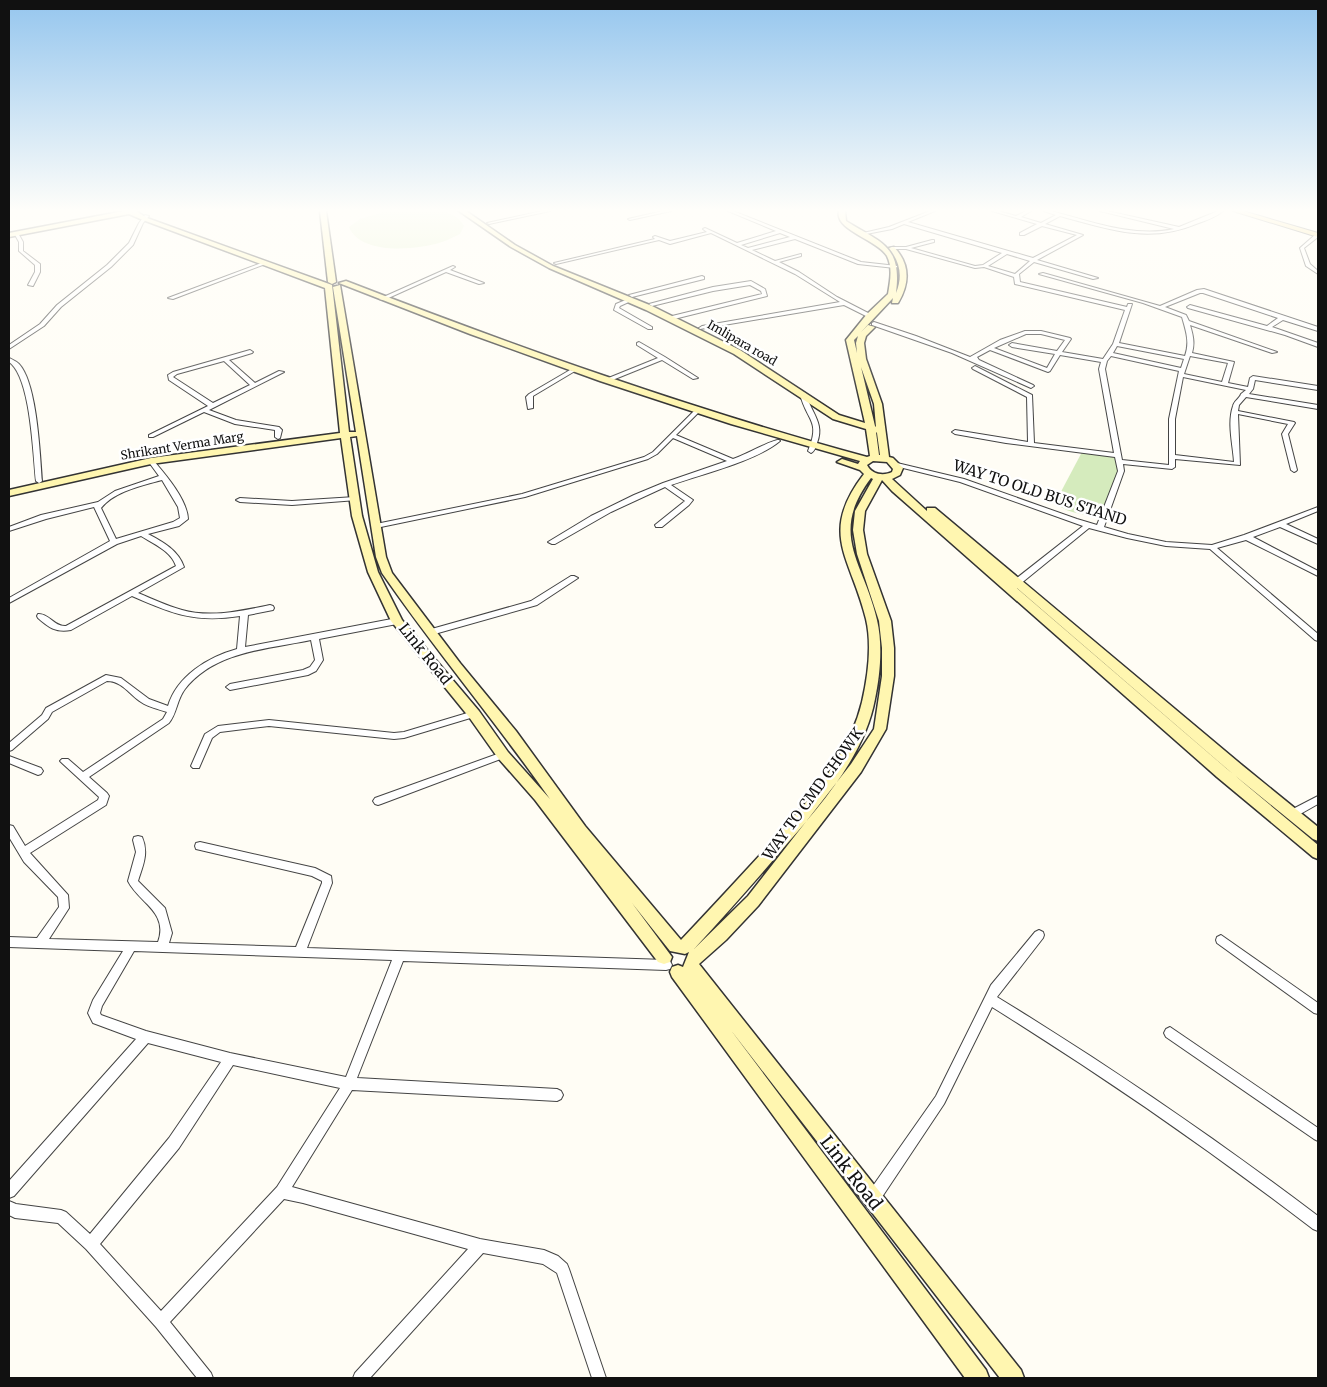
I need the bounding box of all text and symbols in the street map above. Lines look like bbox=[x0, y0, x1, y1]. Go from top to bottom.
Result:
street label: Imlipara road bbox=[705, 317, 780, 369]
street label: Shrikant Verma Marg bbox=[119, 428, 245, 463]
street label: WAY TO OLD BUS STAND bbox=[950, 455, 1129, 530]
street label: Link Road bbox=[395, 619, 456, 688]
street label: WAY TO CMD CHOWK bbox=[758, 724, 867, 864]
street label: Link Road bbox=[815, 1131, 888, 1215]

